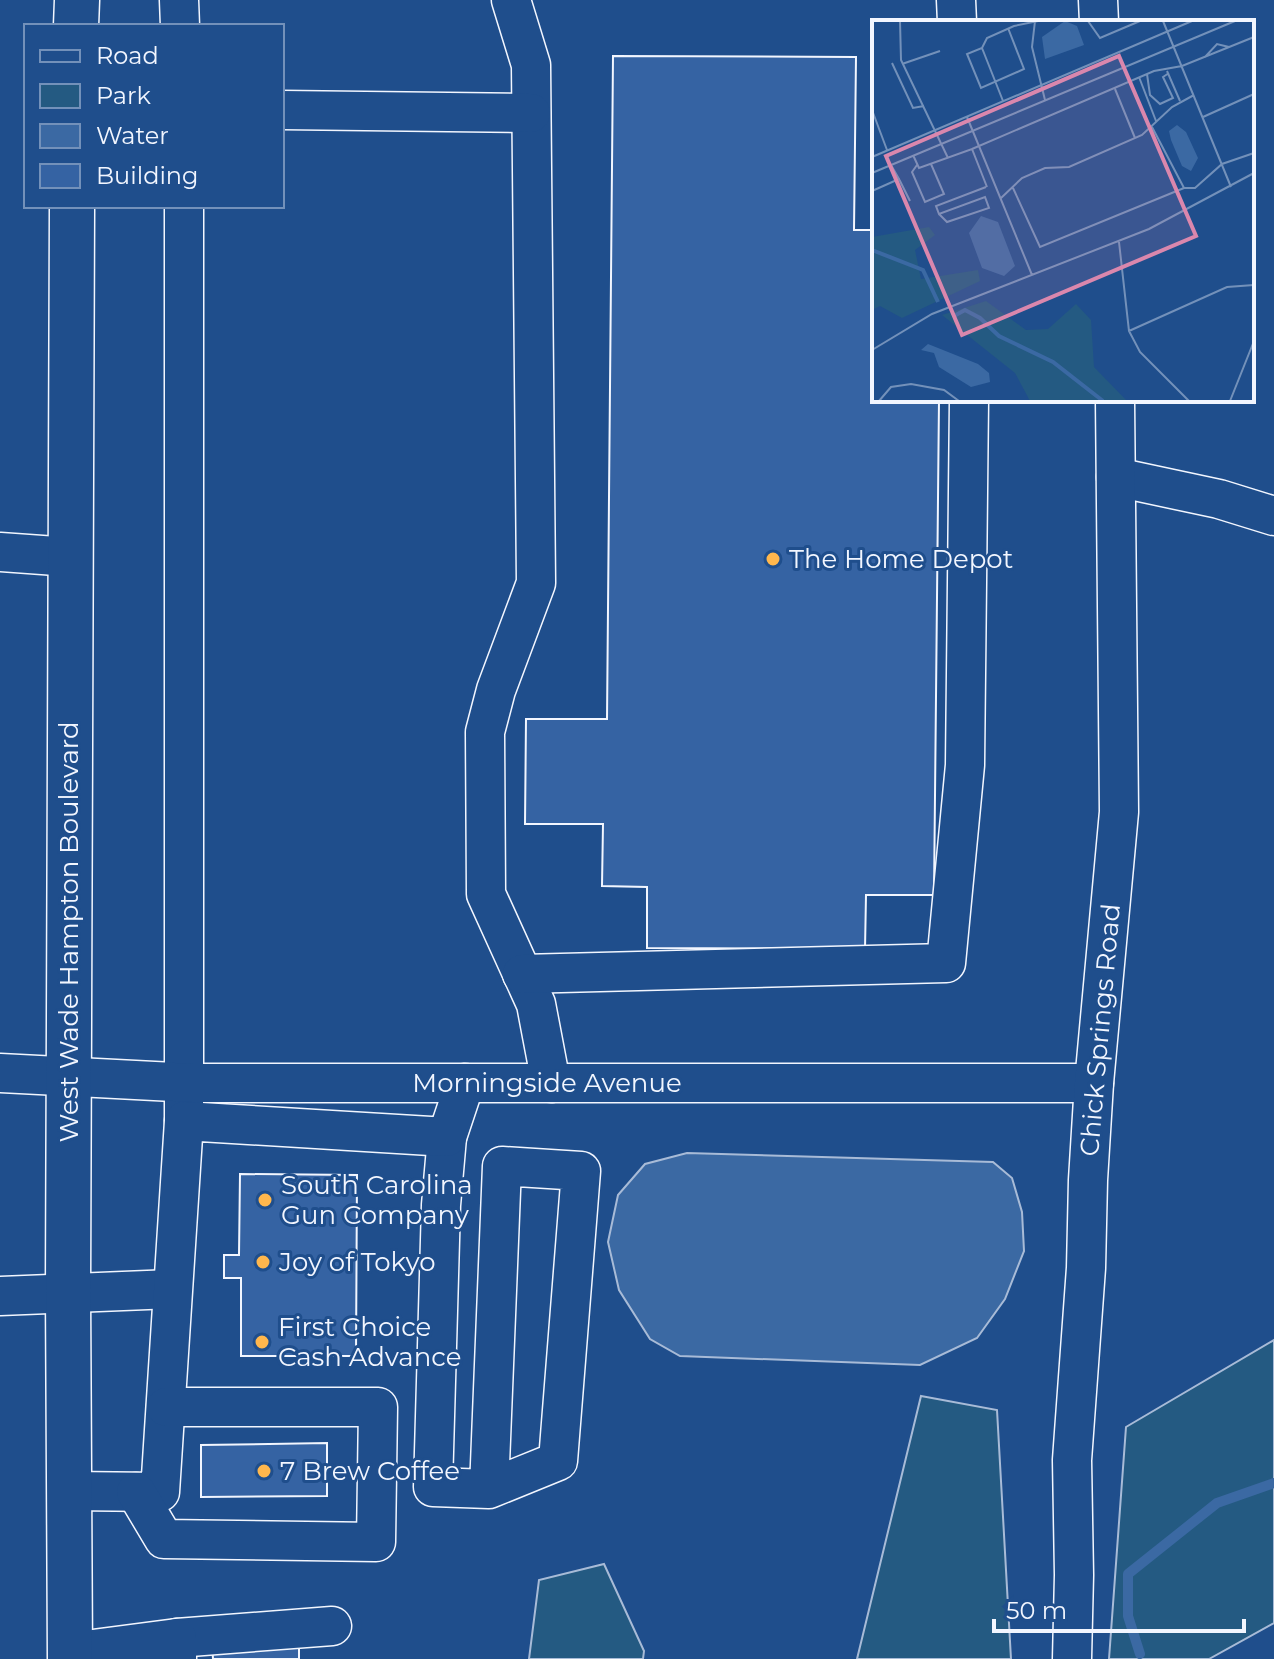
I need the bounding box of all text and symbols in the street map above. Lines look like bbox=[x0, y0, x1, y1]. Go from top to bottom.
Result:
inset map bbox=[872, 20, 1254, 402]
legend bbox=[24, 24, 284, 208]
text: Road bbox=[96, 41, 159, 70]
text: Park bbox=[96, 81, 151, 110]
text: Water bbox=[96, 121, 169, 150]
text: Building bbox=[96, 161, 199, 190]
place label: The Home Depot bbox=[789, 543, 1013, 575]
marker: The Home Depot bbox=[764, 550, 782, 568]
street label: West Wade Hampton Boulevard bbox=[53, 721, 85, 1143]
street label: Chick Springs Road bbox=[1073, 902, 1127, 1158]
street label: Morningside Avenue bbox=[412, 1067, 682, 1099]
place label: South Carolina Gun Company bbox=[281, 1169, 473, 1231]
marker: South Carolina Gun Company bbox=[256, 1191, 274, 1209]
place label: Joy of Tokyo bbox=[278, 1246, 435, 1278]
marker: Joy of Tokyo bbox=[254, 1253, 272, 1271]
place label: First Choice Cash Advance bbox=[278, 1311, 461, 1373]
marker: First Choice Cash Advance bbox=[253, 1333, 271, 1351]
place label: 7 Brew Coffee bbox=[280, 1455, 460, 1487]
marker: 7 Brew Coffee bbox=[255, 1462, 273, 1480]
scale bar bbox=[994, 1583, 1244, 1633]
text: 50 m bbox=[1006, 1596, 1067, 1625]

